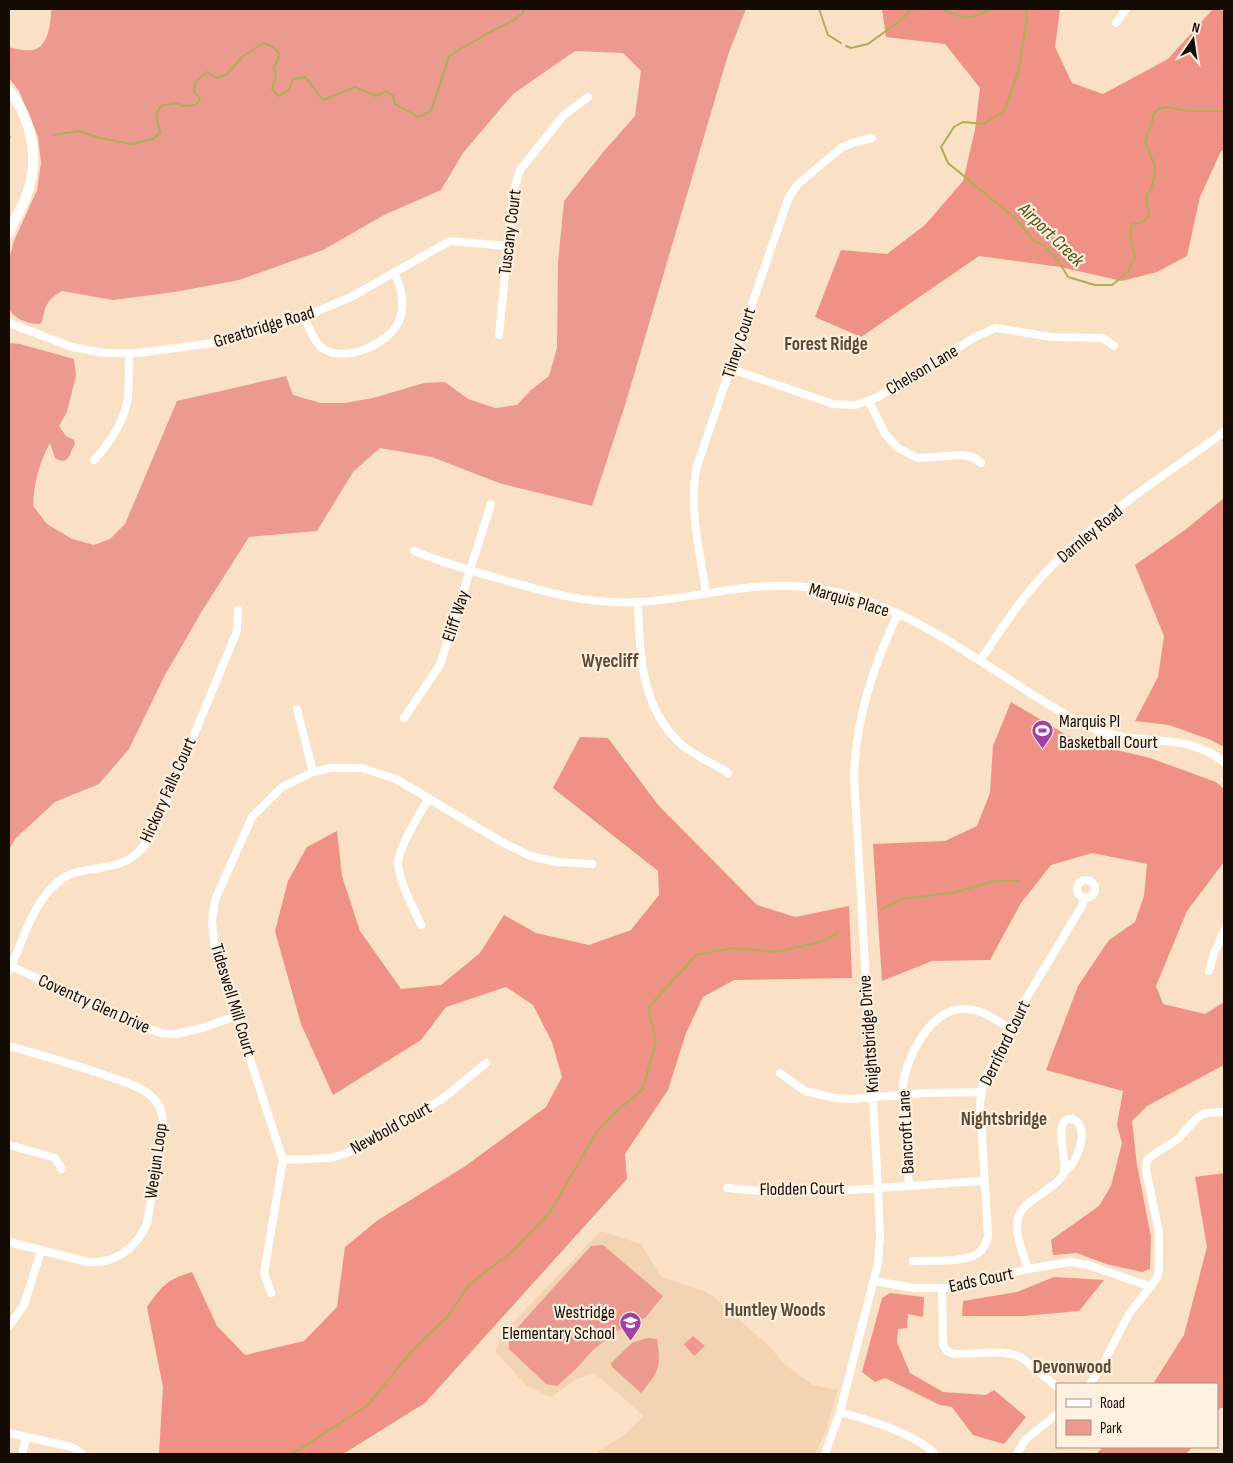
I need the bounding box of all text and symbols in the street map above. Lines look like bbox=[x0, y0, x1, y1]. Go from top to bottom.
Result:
north arrow bbox=[1168, 15, 1218, 65]
text: N bbox=[1190, 19, 1201, 37]
street label: Tuscany Court bbox=[494, 188, 526, 276]
water label: Airport Creek bbox=[1013, 197, 1089, 273]
street label: Greatbridge Road bbox=[211, 302, 317, 352]
street label: Tilney Court bbox=[718, 305, 760, 381]
district label: Forest Ridge bbox=[784, 333, 868, 356]
street label: Chelson Lane bbox=[882, 340, 962, 400]
street label: Darnley Road bbox=[1053, 501, 1127, 567]
street label: Marquis Place bbox=[806, 579, 892, 621]
street label: Eliff Way bbox=[438, 588, 474, 644]
district label: Wyecliff bbox=[582, 650, 640, 673]
place label: Marquis Pl Basketball Court bbox=[1059, 711, 1159, 753]
sports icon: Marquis Pl Basketball Court bbox=[1031, 719, 1055, 750]
street label: Hickory Falls Court bbox=[135, 734, 201, 846]
street label: Tideswell Mill Court bbox=[206, 941, 260, 1059]
street label: Coventry Glen Drive bbox=[35, 970, 153, 1038]
street label: Knightsbridge Drive bbox=[854, 974, 884, 1094]
street label: Derriford Court bbox=[975, 997, 1035, 1089]
street label: Bancroft Lane bbox=[893, 1089, 919, 1175]
street label: Newbold Court bbox=[347, 1097, 436, 1159]
district label: Nightsbridge bbox=[961, 1108, 1047, 1131]
street label: Weejun Loop bbox=[140, 1122, 172, 1200]
street label: Flodden Court bbox=[759, 1178, 845, 1200]
street label: Eads Court bbox=[947, 1263, 1016, 1297]
district label: Huntley Woods bbox=[725, 1299, 825, 1322]
place label: Westridge Elementary School bbox=[502, 1302, 615, 1344]
school or university icon: Westridge Elementary School bbox=[619, 1310, 643, 1341]
district label: Devonwood bbox=[1033, 1356, 1111, 1379]
legend bbox=[1056, 1383, 1218, 1448]
text: Road bbox=[1100, 1394, 1125, 1413]
text: Park bbox=[1100, 1419, 1122, 1438]

